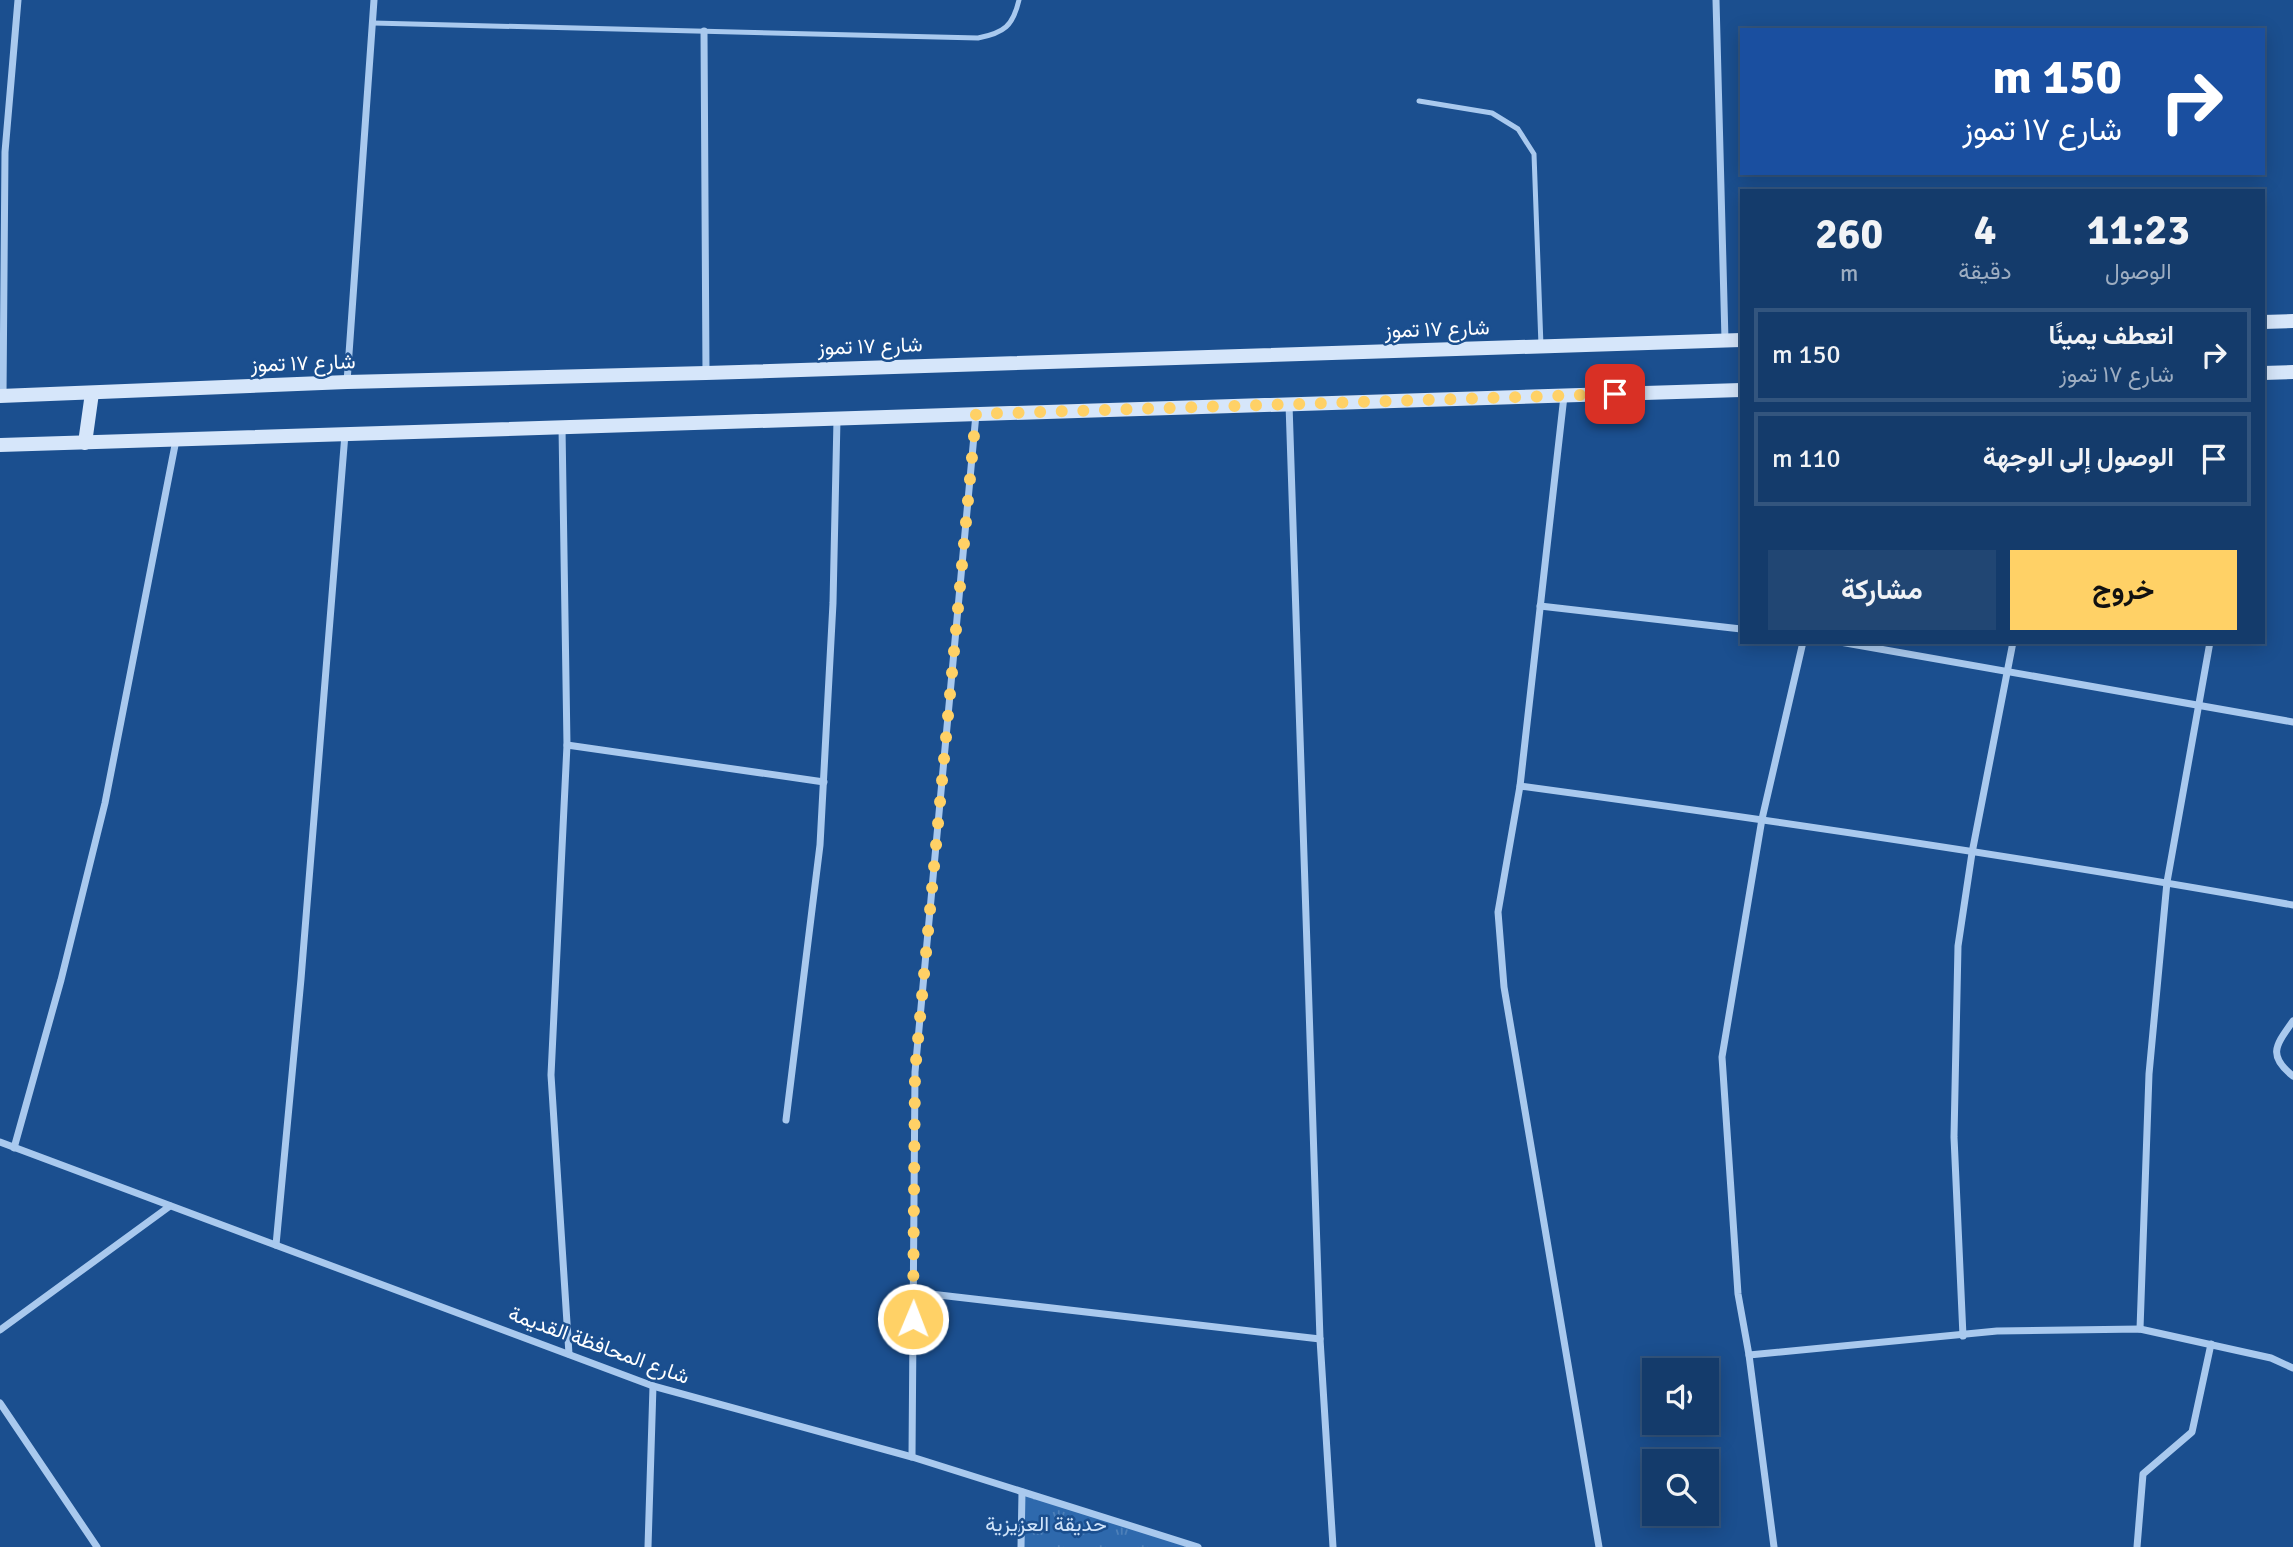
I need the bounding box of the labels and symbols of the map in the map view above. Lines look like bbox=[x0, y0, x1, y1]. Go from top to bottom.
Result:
street label: شارع ١٧ تموز bbox=[1383, 314, 1490, 345]
street label: شارع ١٧ تموز bbox=[816, 331, 923, 362]
street label: شارع ١٧ تموز bbox=[249, 348, 356, 379]
pin bbox=[1585, 364, 1645, 424]
position arrow bbox=[876, 1282, 950, 1356]
street label: شارع المحافظة القديمة bbox=[505, 1300, 693, 1391]
park label: حديقة العزيزية bbox=[985, 1511, 1107, 1537]

